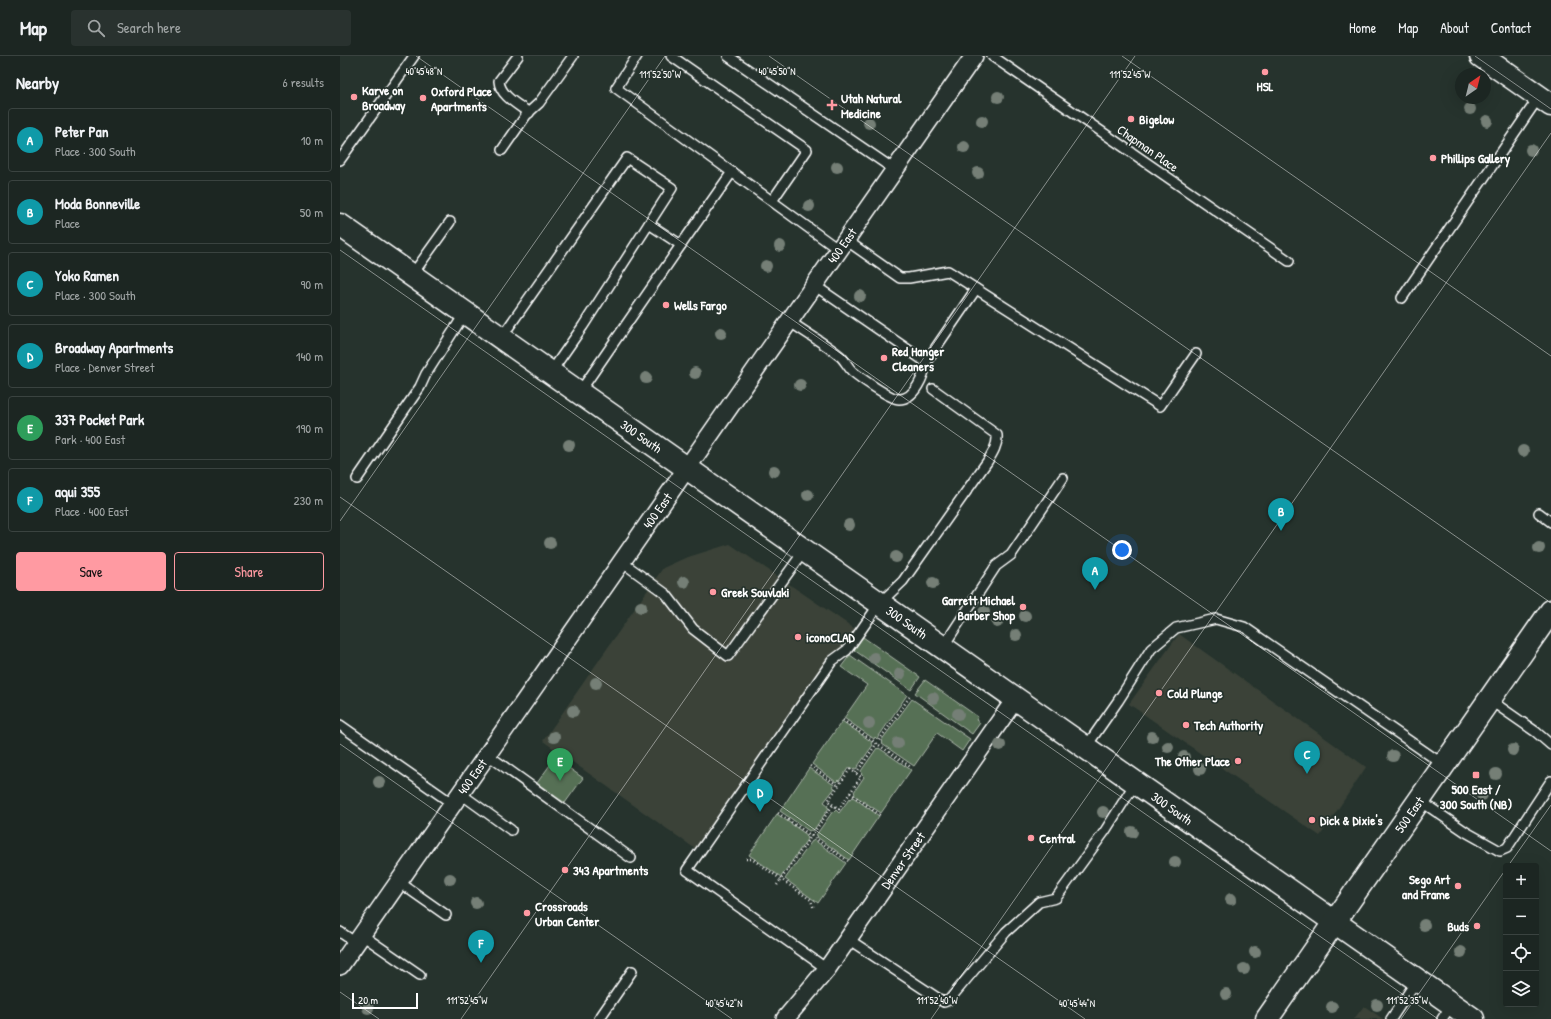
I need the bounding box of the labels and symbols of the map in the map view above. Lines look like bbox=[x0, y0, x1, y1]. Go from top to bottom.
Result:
text: 40°45'48"N bbox=[406, 65, 442, 78]
text: 40°45'50"N bbox=[758, 65, 796, 78]
marker: HSL bbox=[1260, 67, 1270, 77]
text: 111°52'50"W bbox=[639, 68, 682, 81]
text: 111°52'45"W bbox=[1110, 68, 1151, 81]
north arrow bbox=[1455, 68, 1491, 104]
place label: HSL bbox=[1257, 77, 1274, 95]
place label: Karve on Broadway bbox=[362, 81, 406, 115]
place label: Oxford Place Apartments bbox=[431, 82, 493, 116]
place label: Utah Natural Medicine bbox=[841, 89, 902, 122]
marker: Karve on Broadway bbox=[349, 92, 359, 102]
marker: Oxford Place Apartments bbox=[418, 93, 428, 103]
marker: Utah Natural Medicine bbox=[826, 99, 838, 111]
place label: Bigelow bbox=[1139, 110, 1174, 129]
marker: Bigelow bbox=[1126, 114, 1136, 124]
street label: Chapman Place bbox=[1114, 120, 1182, 176]
place label: Phillips Gallery bbox=[1441, 149, 1511, 168]
marker: Phillips Gallery bbox=[1428, 153, 1438, 163]
street label: 400 East bbox=[823, 224, 861, 267]
place label: Wells Fargo bbox=[674, 296, 728, 315]
marker: Wells Fargo bbox=[661, 300, 671, 310]
place label: Red Hanger Cleaners bbox=[892, 342, 945, 375]
marker: Red Hanger Cleaners bbox=[879, 353, 889, 363]
street label: 300 South bbox=[617, 415, 666, 457]
street label: 400 East bbox=[638, 489, 676, 532]
pin: B bbox=[1268, 498, 1294, 531]
your location bbox=[1112, 540, 1132, 560]
pin: A bbox=[1082, 557, 1108, 590]
place label: Greek Souvlaki bbox=[721, 583, 790, 601]
marker: Greek Souvlaki bbox=[708, 587, 718, 597]
place label: Garrett Michael Barber Shop bbox=[942, 591, 1016, 625]
street label: 300 South bbox=[882, 601, 931, 643]
marker: Garrett Michael Barber Shop bbox=[1018, 602, 1028, 612]
place label: iconoCLAD bbox=[806, 628, 856, 646]
marker: iconoCLAD bbox=[793, 632, 803, 642]
place label: Cold Plunge bbox=[1167, 684, 1223, 703]
marker: Cold Plunge bbox=[1154, 688, 1164, 698]
place label: Tech Authority bbox=[1193, 716, 1264, 735]
marker: Tech Authority bbox=[1181, 720, 1191, 730]
pin: C bbox=[1294, 741, 1320, 774]
pin: E bbox=[547, 748, 573, 781]
place label: The Other Place bbox=[1154, 752, 1231, 770]
street label: 400 East bbox=[453, 755, 491, 798]
marker: The Other Place bbox=[1233, 756, 1243, 766]
marker: 500 East / 300 South (NB) bbox=[1471, 770, 1481, 780]
pin: D bbox=[747, 779, 773, 812]
place label: 500 East / 300 South (NB) bbox=[1440, 780, 1512, 813]
street label: 300 South bbox=[1148, 787, 1197, 829]
street label: 500 East bbox=[1390, 792, 1429, 836]
place label: Dick & Dixie's bbox=[1320, 811, 1383, 829]
marker: Dick & Dixie's bbox=[1307, 815, 1317, 825]
street label: Denver Street bbox=[877, 828, 929, 892]
place label: Central bbox=[1039, 829, 1076, 847]
marker: Central bbox=[1026, 833, 1036, 843]
place label: 343 Apartments bbox=[573, 861, 648, 880]
marker: 343 Apartments bbox=[560, 865, 570, 875]
place label: Sego Art and Frame bbox=[1402, 870, 1451, 903]
marker: Sego Art and Frame bbox=[1453, 881, 1463, 891]
place label: Crossroads Urban Center bbox=[535, 897, 600, 930]
marker: Crossroads Urban Center bbox=[522, 908, 532, 918]
place label: Buds bbox=[1447, 917, 1469, 935]
marker: Buds bbox=[1472, 921, 1482, 931]
pin: F bbox=[468, 930, 494, 963]
scale bar bbox=[352, 991, 418, 1010]
text: 111°52'45"W bbox=[447, 994, 488, 1007]
text: 111°52'40"W bbox=[916, 994, 958, 1007]
text: 111°52'35"W bbox=[1386, 994, 1429, 1007]
text: 40°45'42"N bbox=[706, 997, 742, 1010]
text: 40°45'44"N bbox=[1059, 997, 1095, 1010]

